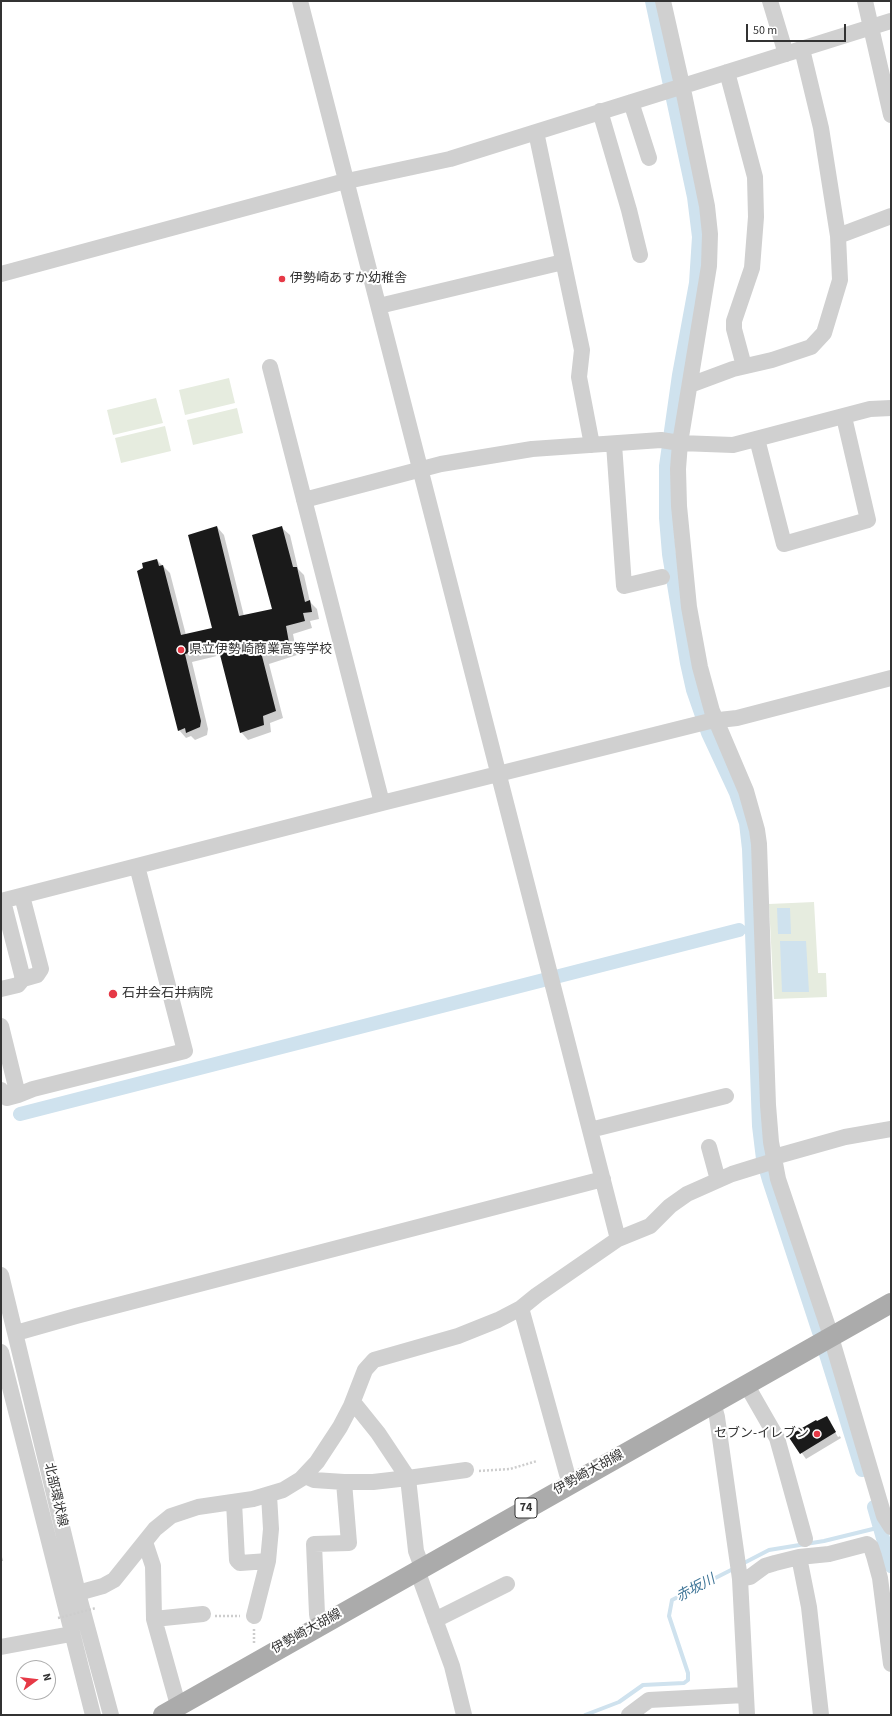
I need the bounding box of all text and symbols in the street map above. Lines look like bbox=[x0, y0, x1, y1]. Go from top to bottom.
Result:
scale bar bbox=[748, 16, 848, 42]
text: 50 m bbox=[753, 22, 777, 39]
place label: 伊勢崎あすか幼稚舎 bbox=[290, 271, 407, 287]
marker: 伊勢崎あすか幼稚舎 bbox=[277, 274, 287, 284]
place label: 県立伊勢崎商業高等学校 bbox=[189, 642, 332, 658]
marker: 県立伊勢崎商業高等学校 bbox=[176, 645, 186, 655]
place label: 石井会石井病院 bbox=[122, 986, 213, 1002]
marker: 石井会石井病院 bbox=[107, 988, 119, 1000]
place label: セブン-イレブン bbox=[714, 1426, 809, 1442]
marker: セブン-イレブン bbox=[812, 1429, 822, 1439]
street label: 伊勢崎大胡線 bbox=[551, 1447, 627, 1499]
street label: 北部環状線 bbox=[40, 1462, 70, 1528]
road number: 74 bbox=[515, 1498, 537, 1518]
water label: 赤坂川 bbox=[674, 1572, 718, 1606]
street label: 伊勢崎大胡線 bbox=[269, 1606, 345, 1658]
north arrow bbox=[16, 1660, 56, 1700]
text: N bbox=[39, 1672, 55, 1682]

